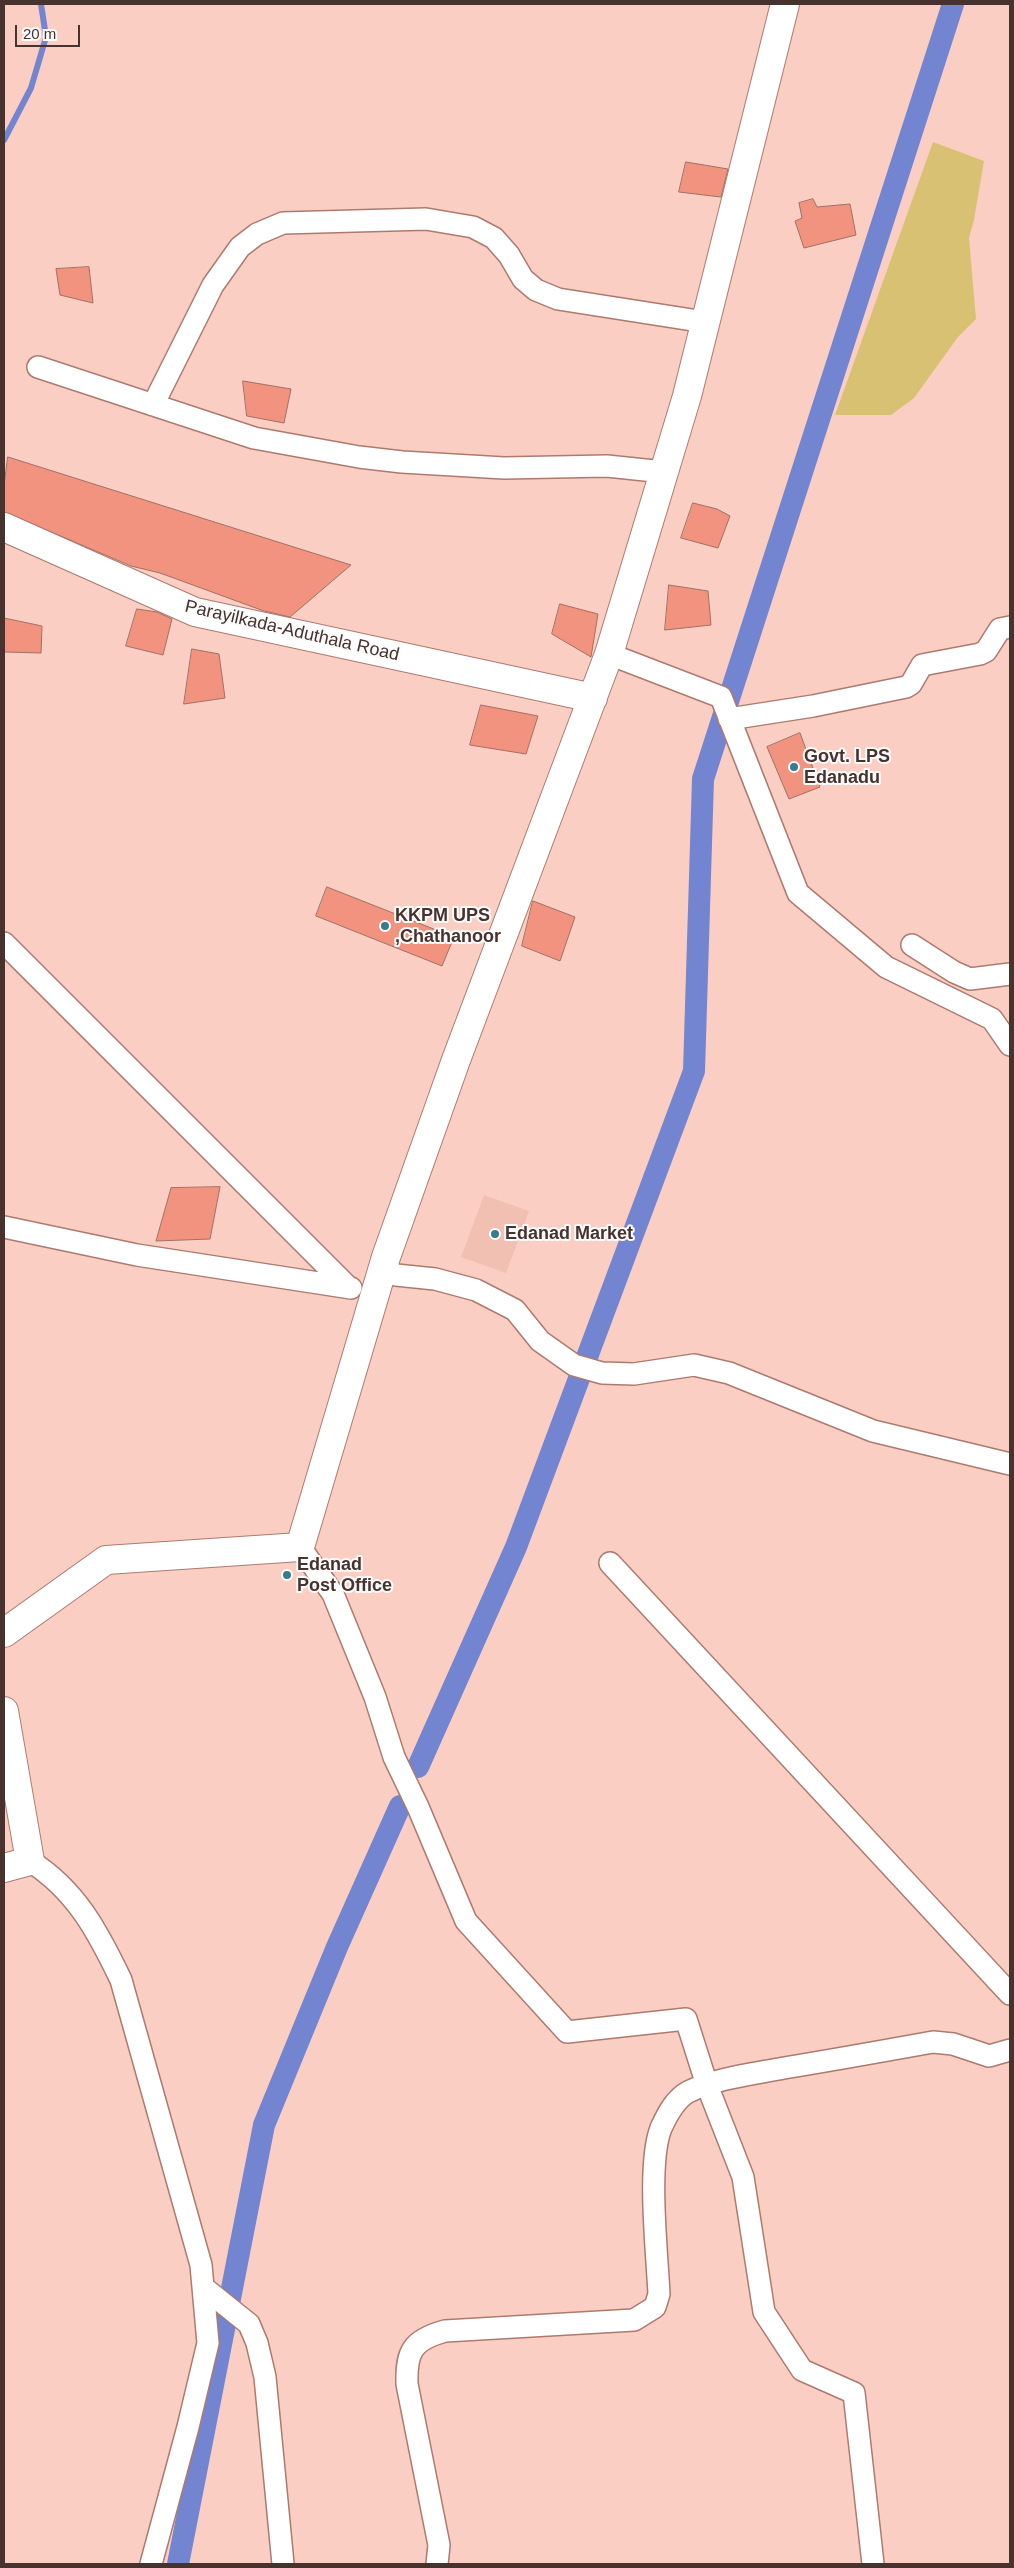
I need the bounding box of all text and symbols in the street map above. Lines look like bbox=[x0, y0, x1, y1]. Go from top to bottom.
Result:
scale bar bbox=[18, 15, 82, 47]
text: 20 m bbox=[23, 25, 56, 42]
street label: Parayilkada-Aduthala Road bbox=[183, 596, 401, 666]
place label: Govt. LPS Edanadu bbox=[804, 746, 890, 789]
marker: Govt. LPS Edanadu bbox=[788, 761, 800, 773]
place label: KKPM UPS ,Chathanoor bbox=[395, 905, 501, 948]
marker: KKPM UPS ,Chathanoor bbox=[379, 920, 391, 932]
place label: Edanad Market bbox=[505, 1223, 633, 1245]
marker: Edanad Market bbox=[489, 1228, 501, 1240]
place label: Edanad Post Office bbox=[297, 1554, 392, 1596]
marker: Edanad Post Office bbox=[281, 1569, 293, 1581]

